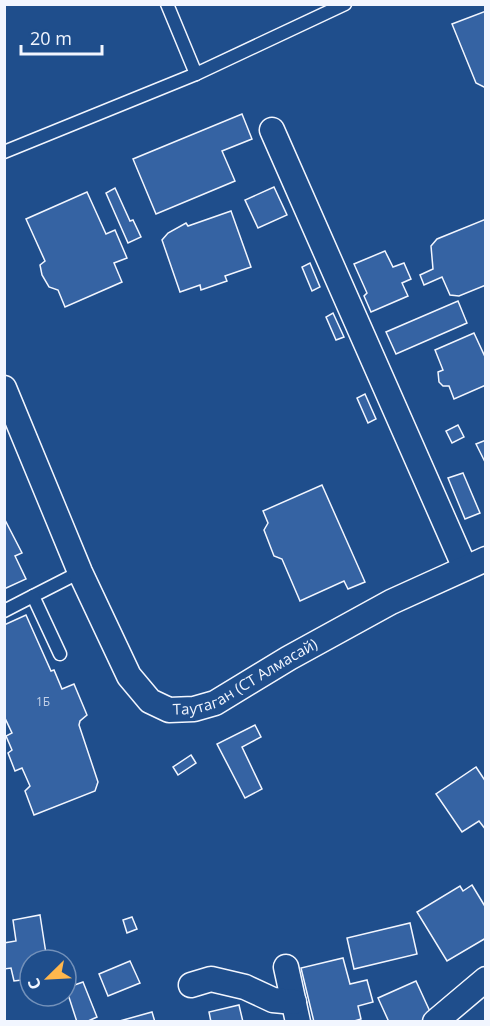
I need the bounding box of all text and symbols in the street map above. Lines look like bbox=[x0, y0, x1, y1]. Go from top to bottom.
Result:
scale bar bbox=[21, 18, 102, 56]
text: 20 m bbox=[30, 26, 72, 50]
street label: Таутаган (СТ Алмасай) bbox=[172, 633, 321, 719]
house number: 1Б bbox=[36, 693, 50, 710]
north arrow bbox=[18, 948, 78, 1008]
text: С bbox=[22, 975, 46, 993]

